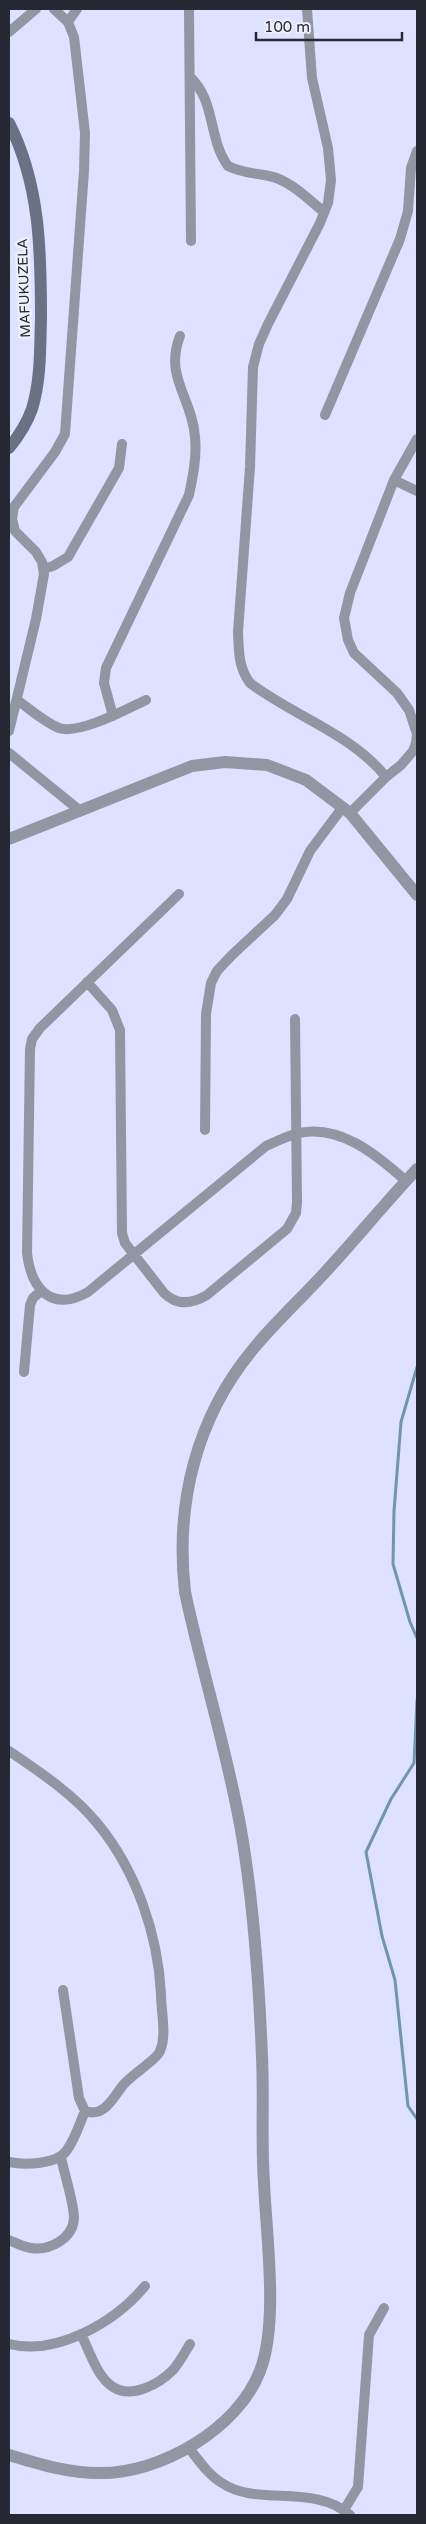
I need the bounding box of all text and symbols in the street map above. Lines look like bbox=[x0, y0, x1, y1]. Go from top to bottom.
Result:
scale bar bbox=[256, 10, 402, 42]
text: 100 m bbox=[264, 18, 310, 36]
street label: MAFUKUZELA bbox=[14, 238, 34, 338]

